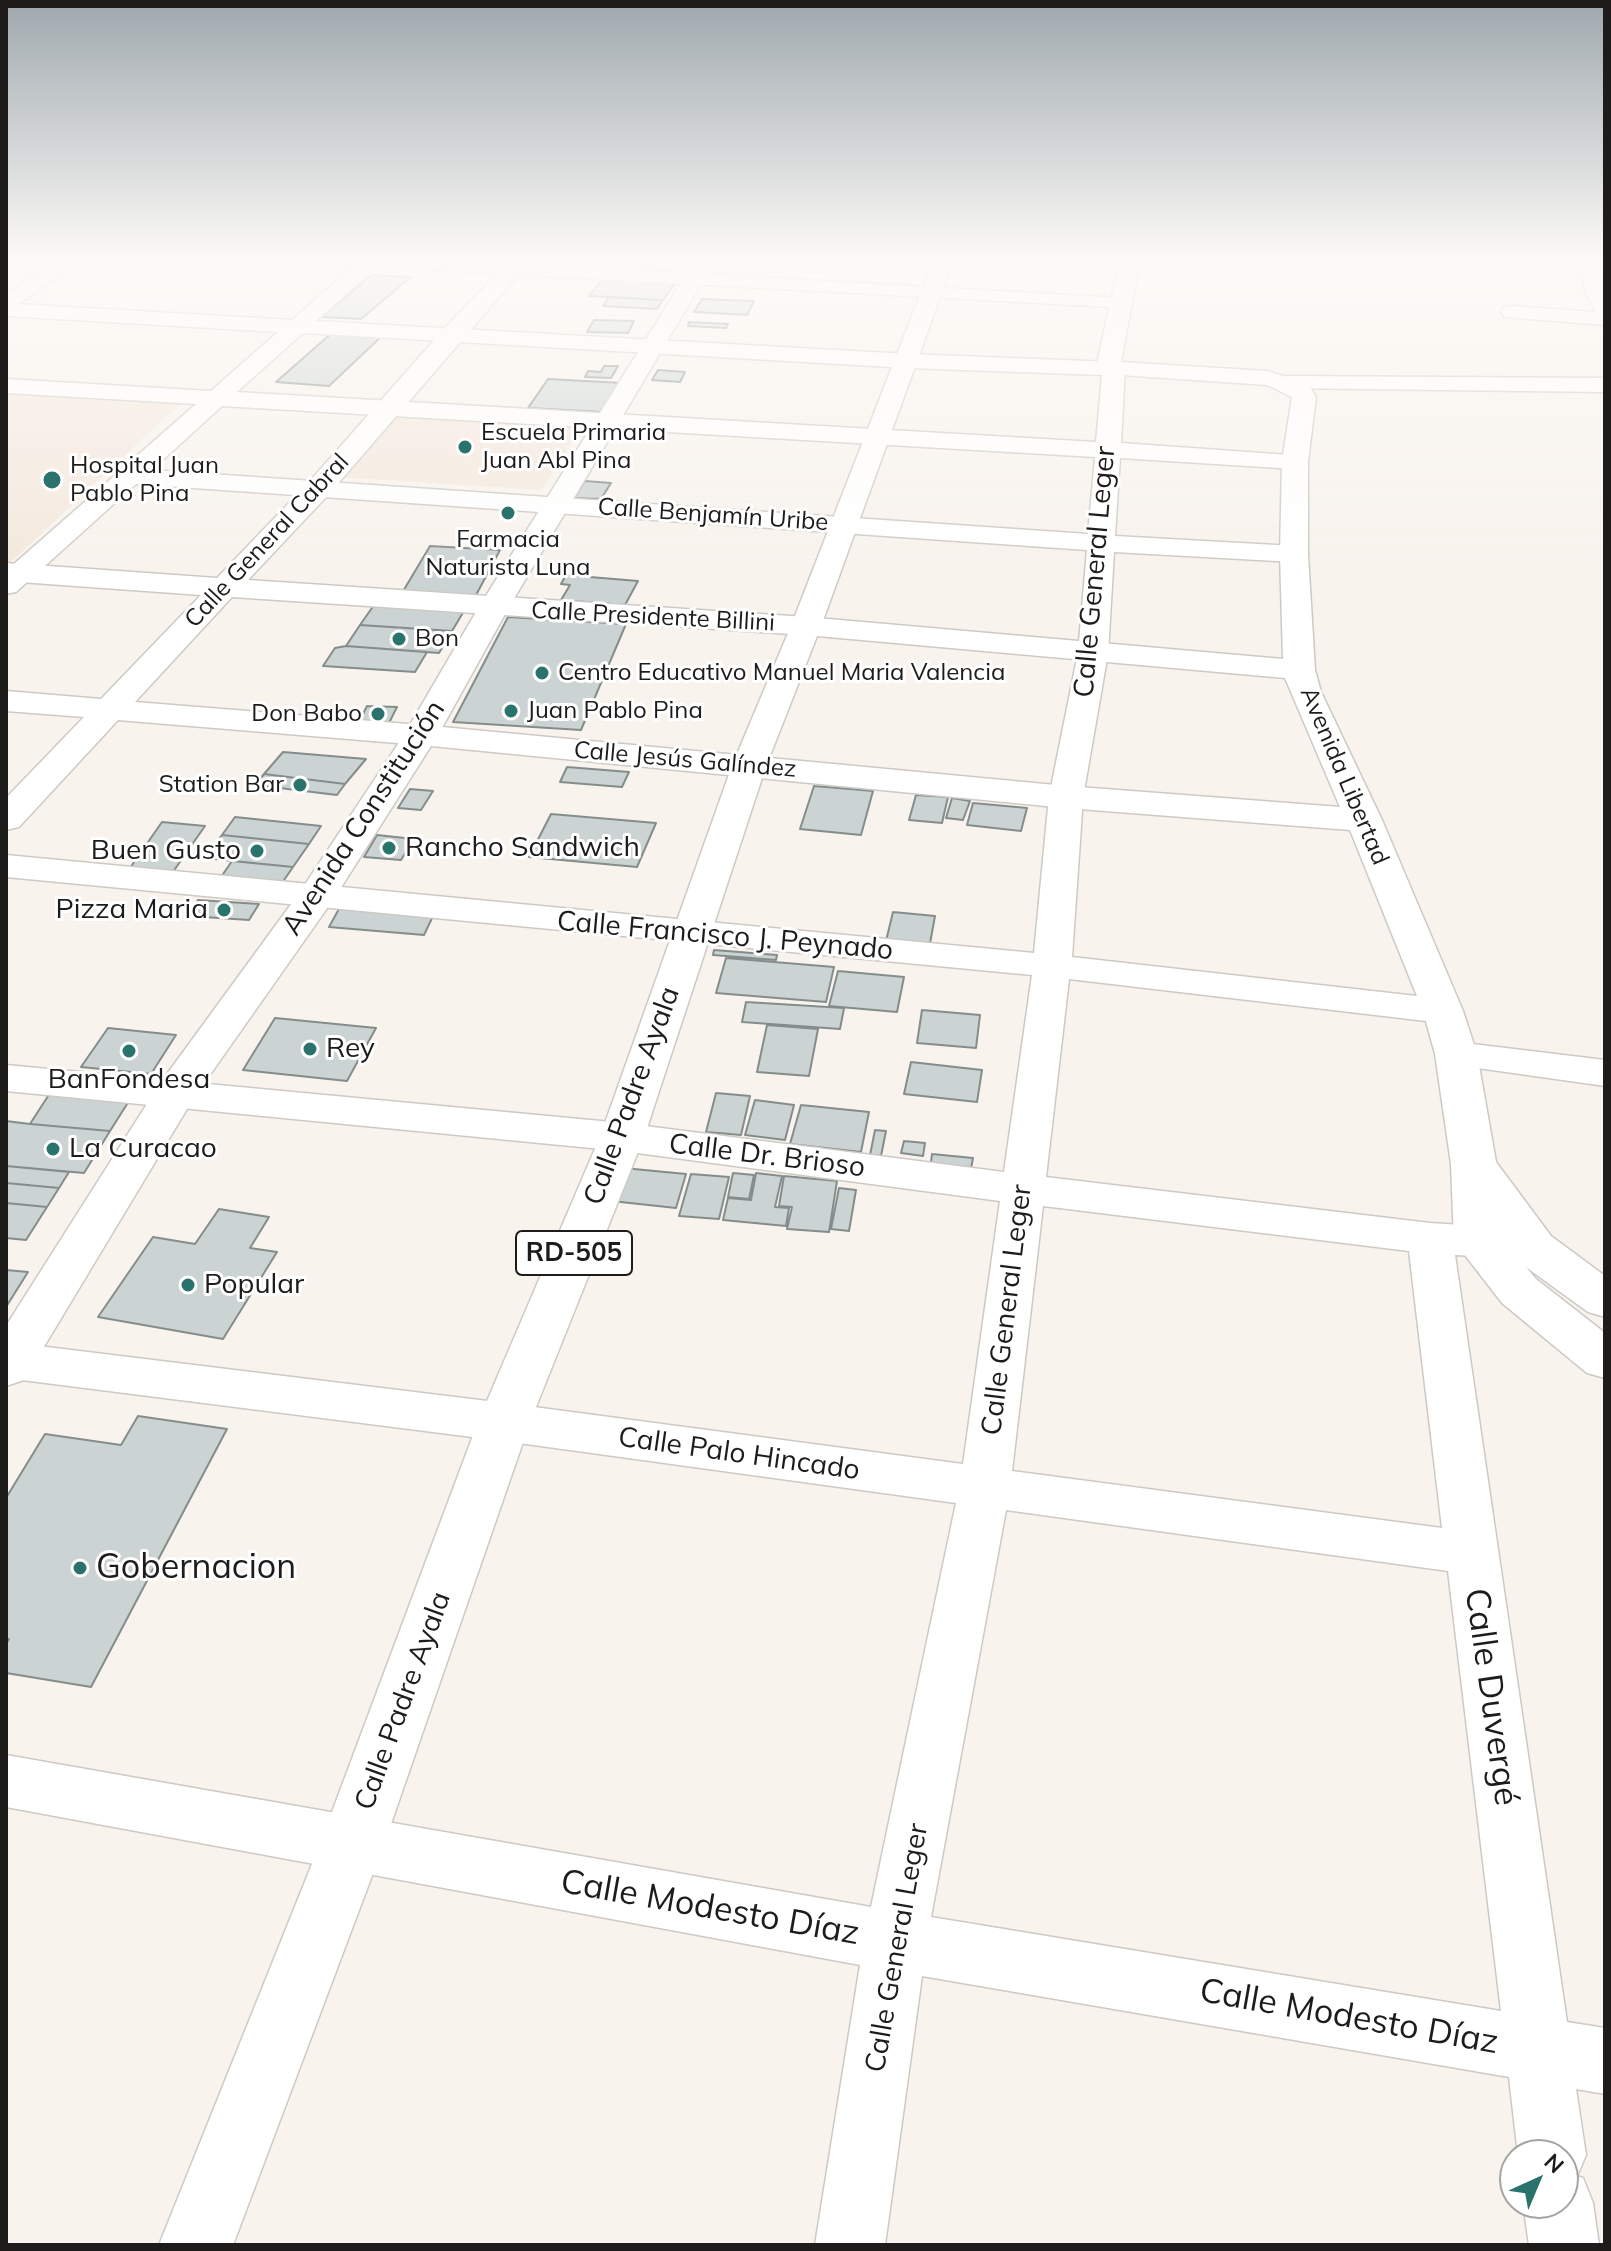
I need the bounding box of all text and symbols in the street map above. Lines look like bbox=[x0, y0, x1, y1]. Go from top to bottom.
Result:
place label: Escuela Primaria Juan Abl Pina bbox=[481, 419, 666, 475]
marker: Escuela Primaria Juan Abl Pina bbox=[456, 438, 474, 456]
street label: Calle General Leger bbox=[1067, 445, 1123, 699]
street label: Calle General Cabral bbox=[179, 448, 355, 634]
place label: Hospital Juan Pablo Pina bbox=[70, 452, 219, 508]
marker: Hospital Juan Pablo Pina bbox=[41, 469, 63, 491]
street label: Calle Benjamín Uribe bbox=[597, 493, 829, 537]
marker: Farmacia Naturista Luna bbox=[499, 504, 517, 522]
place label: Farmacia Naturista Luna bbox=[426, 526, 590, 582]
street label: Calle Presidente Billini bbox=[530, 596, 776, 638]
place label: Bon bbox=[415, 625, 459, 653]
marker: Bon bbox=[390, 630, 408, 648]
place label: Centro Educativo Manuel Maria Valencia bbox=[558, 659, 1005, 687]
marker: Centro Educativo Manuel Maria Valencia bbox=[533, 664, 551, 682]
street label: Avenida Libertad bbox=[1294, 683, 1394, 869]
street label: Avenida Constitución bbox=[275, 694, 453, 942]
place label: Juan Pablo Pina bbox=[527, 697, 703, 725]
place label: Don Babo bbox=[251, 700, 362, 728]
marker: Juan Pablo Pina bbox=[502, 702, 520, 720]
marker: Don Babo bbox=[369, 705, 387, 723]
street label: Calle Jesús Galíndez bbox=[573, 736, 797, 784]
place label: Station Bar bbox=[159, 771, 284, 799]
marker: Station Bar bbox=[291, 776, 309, 794]
place label: Rancho Sandwich bbox=[405, 831, 640, 865]
place label: Buen Gusto bbox=[91, 834, 241, 868]
marker: Rancho Sandwich bbox=[380, 839, 398, 857]
marker: Buen Gusto bbox=[248, 842, 266, 860]
place label: Pizza Maria bbox=[56, 893, 208, 927]
marker: Pizza Maria bbox=[215, 901, 233, 919]
street label: Calle Francisco J. Peynado bbox=[556, 905, 894, 967]
street label: Calle Padre Ayala bbox=[577, 982, 687, 1210]
place label: Rey bbox=[326, 1032, 375, 1066]
marker: Rey bbox=[301, 1040, 319, 1058]
marker: BanFondesa bbox=[120, 1042, 138, 1060]
place label: BanFondesa bbox=[48, 1063, 210, 1097]
street label: Calle Dr. Brioso bbox=[667, 1127, 867, 1185]
place label: La Curacao bbox=[69, 1132, 217, 1166]
marker: La Curacao bbox=[44, 1140, 62, 1158]
street label: Calle General Leger bbox=[975, 1183, 1039, 1437]
road number: RD-505 bbox=[516, 1231, 632, 1275]
place label: Popular bbox=[204, 1268, 304, 1302]
marker: Popular bbox=[179, 1276, 197, 1294]
street label: Calle Palo Hincado bbox=[616, 1420, 862, 1488]
place label: Gobernacion bbox=[96, 1548, 296, 1588]
marker: Gobernacion bbox=[71, 1559, 89, 1577]
street label: Calle Duvergé bbox=[1456, 1586, 1526, 1808]
street label: Calle Padre Ayala bbox=[348, 1587, 458, 1815]
street label: Calle General Leger bbox=[859, 1821, 935, 2075]
street label: Calle Modesto Díaz bbox=[558, 1862, 862, 1954]
street label: Calle Modesto Díaz bbox=[1197, 1971, 1501, 2063]
north arrow bbox=[1499, 2139, 1579, 2219]
text: N bbox=[1539, 2147, 1570, 2179]

